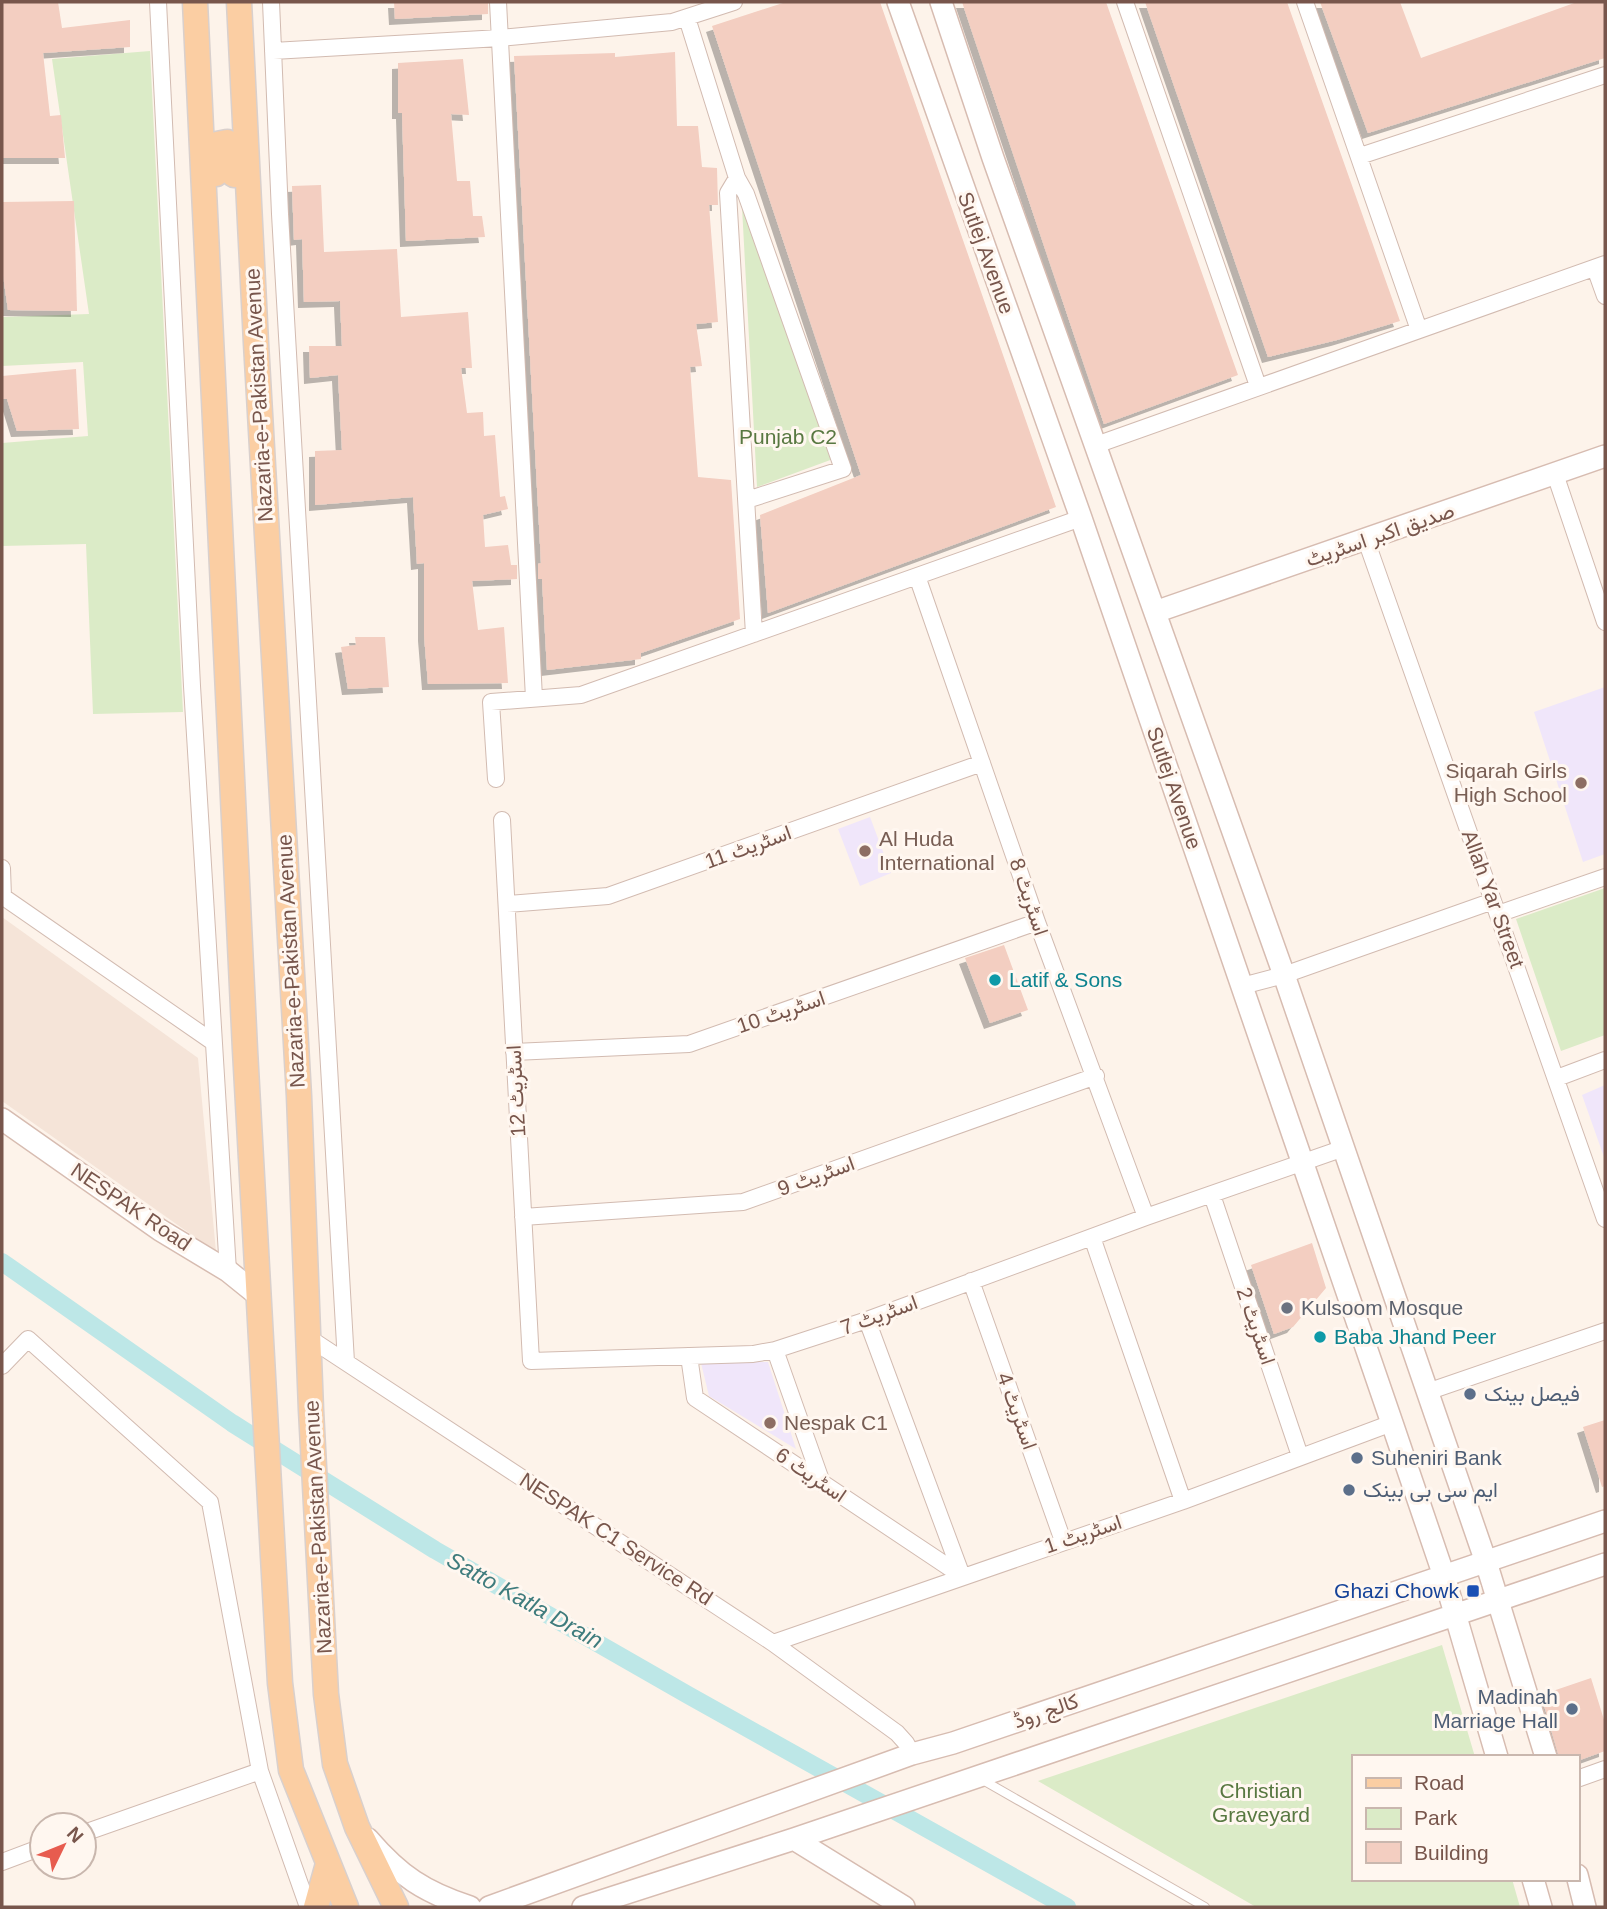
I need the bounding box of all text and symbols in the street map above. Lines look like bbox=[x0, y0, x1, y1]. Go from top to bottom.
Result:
street label: Sutlej Avenue bbox=[954, 189, 1019, 317]
street label: Nazaria-e-Pakistan Avenue bbox=[240, 268, 277, 523]
park label: Punjab C2 bbox=[739, 425, 837, 448]
street label: صدیق اکبر اسٹریٹ bbox=[1303, 498, 1458, 573]
street label: Sutlej Avenue bbox=[1143, 724, 1206, 852]
place label: Siqarah Girls High School bbox=[1446, 759, 1567, 806]
marker: Siqarah Girls High School bbox=[1573, 775, 1589, 791]
street label: اسٹریٹ 11 bbox=[701, 820, 795, 875]
place label: Al Huda International bbox=[879, 827, 995, 874]
street label: Allah Yar Street bbox=[1458, 827, 1529, 971]
street label: Nazaria-e-Pakistan Avenue bbox=[272, 834, 309, 1089]
marker: Al Huda International bbox=[857, 843, 873, 859]
street label: اسٹریٹ 8 bbox=[1004, 855, 1053, 939]
place label: Latif & Sons bbox=[1009, 968, 1122, 991]
marker: Latif & Sons bbox=[987, 972, 1003, 988]
street label: اسٹریٹ 10 bbox=[734, 986, 829, 1039]
street label: اسٹریٹ 12 bbox=[502, 1044, 531, 1138]
street label: اسٹریٹ 9 bbox=[774, 1151, 858, 1202]
street label: NESPAK Road bbox=[67, 1158, 196, 1255]
street label: اسٹریٹ 2 bbox=[1231, 1284, 1280, 1368]
street label: اسٹریٹ 7 bbox=[837, 1290, 921, 1341]
place label: Kulsoom Mosque bbox=[1301, 1296, 1463, 1319]
marker: Kulsoom Mosque bbox=[1279, 1300, 1295, 1316]
place label: Baba Jhand Peer bbox=[1334, 1325, 1496, 1348]
marker: Baba Jhand Peer bbox=[1312, 1329, 1328, 1345]
street label: اسٹریٹ 4 bbox=[991, 1369, 1042, 1453]
place label: فیصل بینک bbox=[1484, 1382, 1580, 1406]
marker: فیصل بینک bbox=[1462, 1386, 1478, 1402]
street label: Nazaria-e-Pakistan Avenue bbox=[299, 1400, 336, 1655]
place label: Nespak C1 bbox=[784, 1411, 888, 1434]
marker: Nespak C1 bbox=[762, 1415, 778, 1431]
street label: اسٹریٹ 6 bbox=[770, 1443, 851, 1508]
place label: Suheniri Bank bbox=[1371, 1446, 1502, 1469]
marker: Suheniri Bank bbox=[1349, 1450, 1365, 1466]
street label: NESPAK C1 Service Rd bbox=[516, 1468, 717, 1609]
place label: ایم سی بی بینک bbox=[1363, 1478, 1498, 1504]
marker: ایم سی بی بینک bbox=[1341, 1482, 1357, 1498]
street label: اسٹریٹ 1 bbox=[1041, 1510, 1125, 1559]
water label: Satto Katla Drain bbox=[443, 1546, 607, 1654]
place label: Ghazi Chowk bbox=[1334, 1579, 1459, 1602]
marker: Ghazi Chowk bbox=[1465, 1583, 1481, 1599]
place label: Madinah Marriage Hall bbox=[1433, 1685, 1558, 1732]
street label: کالج روڈ bbox=[1010, 1689, 1082, 1735]
marker: Madinah Marriage Hall bbox=[1564, 1701, 1580, 1717]
legend bbox=[1352, 1755, 1579, 1881]
text: Road bbox=[1414, 1771, 1464, 1794]
park label: Christian Graveyard bbox=[1212, 1779, 1310, 1826]
text: Park bbox=[1414, 1806, 1458, 1829]
north arrow bbox=[28, 1811, 98, 1881]
text: N bbox=[63, 1823, 87, 1847]
text: Building bbox=[1414, 1841, 1489, 1864]

